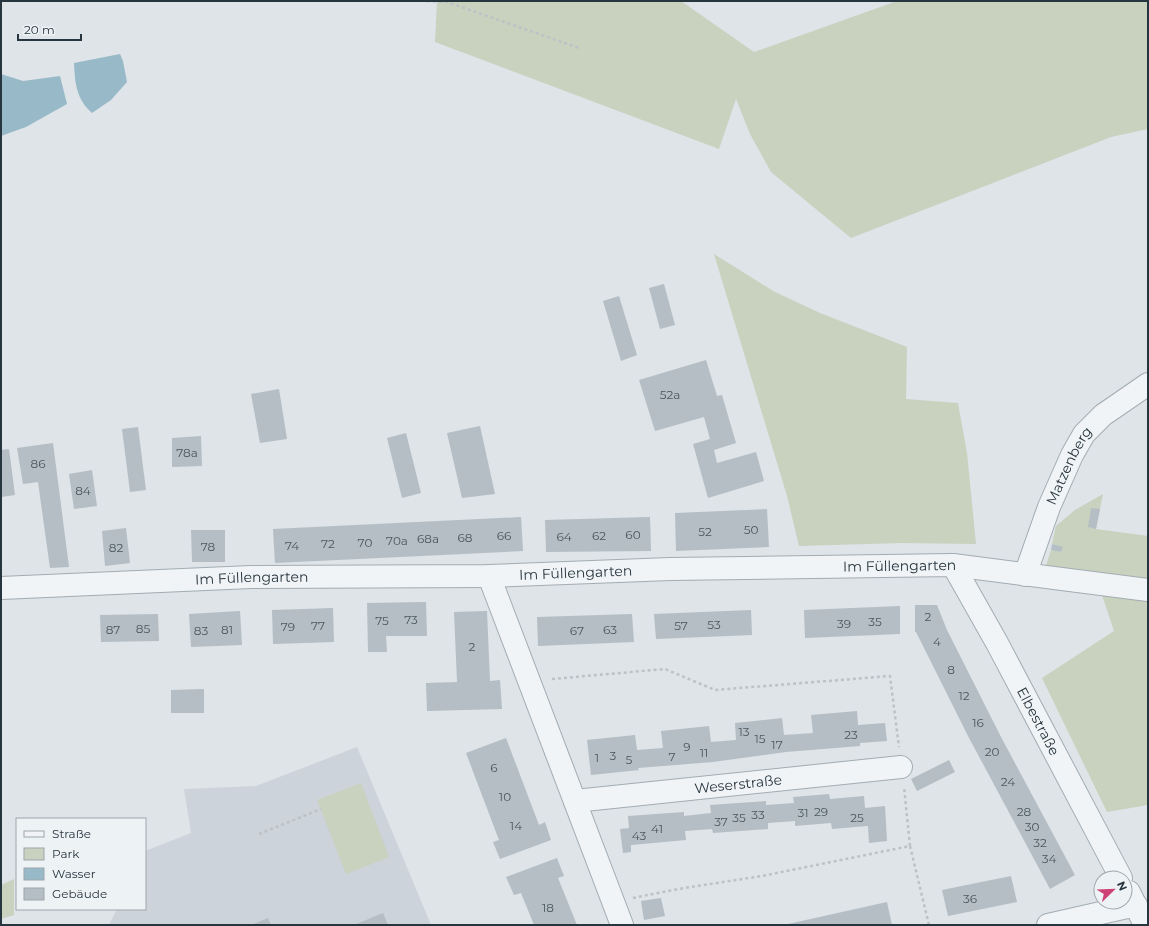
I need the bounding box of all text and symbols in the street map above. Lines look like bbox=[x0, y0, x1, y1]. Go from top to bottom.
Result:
scale bar bbox=[18, 16, 81, 42]
text: 20 m bbox=[24, 22, 55, 37]
house number: 52a bbox=[660, 387, 680, 402]
street label: Matzenberg bbox=[1042, 422, 1096, 508]
house number: 78a bbox=[176, 445, 198, 460]
house number: 86 bbox=[31, 456, 45, 471]
house number: 84 bbox=[75, 483, 91, 498]
house number: 50 bbox=[744, 522, 758, 537]
house number: 52 bbox=[698, 524, 712, 539]
house number: 60 bbox=[625, 527, 641, 542]
house number: 66 bbox=[497, 528, 511, 543]
house number: 62 bbox=[592, 528, 606, 543]
house number: 64 bbox=[556, 529, 572, 544]
house number: 68 bbox=[458, 530, 473, 545]
house number: 68a bbox=[417, 531, 439, 546]
house number: 70a bbox=[386, 533, 408, 548]
house number: 70 bbox=[358, 535, 372, 550]
house number: 72 bbox=[321, 536, 335, 551]
house number: 74 bbox=[285, 538, 299, 553]
house number: 78 bbox=[201, 539, 216, 554]
house number: 82 bbox=[109, 540, 123, 555]
street label: Im Füllengarten bbox=[843, 556, 956, 576]
street label: Im Füllengarten bbox=[519, 561, 633, 584]
street label: Im Füllengarten bbox=[195, 568, 308, 588]
house number: 2 bbox=[925, 609, 932, 624]
house number: 73 bbox=[404, 612, 418, 627]
house number: 75 bbox=[375, 613, 389, 628]
house number: 35 bbox=[868, 614, 882, 629]
house number: 39 bbox=[837, 616, 851, 631]
house number: 53 bbox=[707, 617, 721, 632]
house number: 77 bbox=[311, 618, 325, 633]
house number: 57 bbox=[674, 618, 688, 633]
house number: 79 bbox=[281, 619, 295, 634]
house number: 85 bbox=[136, 621, 150, 636]
house number: 87 bbox=[106, 622, 120, 637]
house number: 81 bbox=[221, 622, 233, 637]
house number: 63 bbox=[603, 622, 617, 637]
house number: 83 bbox=[194, 623, 208, 638]
house number: 67 bbox=[570, 623, 584, 638]
house number: 4 bbox=[933, 634, 941, 649]
house number: 2 bbox=[469, 639, 476, 654]
house number: 8 bbox=[947, 662, 955, 677]
street label: Elbestraße bbox=[1013, 684, 1064, 759]
house number: 12 bbox=[958, 688, 970, 703]
house number: 16 bbox=[972, 715, 984, 730]
house number: 13 bbox=[738, 724, 750, 739]
house number: 23 bbox=[844, 727, 858, 742]
house number: 15 bbox=[754, 731, 766, 746]
house number: 17 bbox=[771, 737, 783, 752]
house number: 9 bbox=[683, 739, 691, 754]
house number: 20 bbox=[985, 744, 999, 759]
house number: 11 bbox=[700, 745, 708, 760]
house number: 3 bbox=[610, 748, 617, 763]
house number: 7 bbox=[668, 749, 676, 764]
house number: 1 bbox=[595, 750, 599, 765]
house number: 5 bbox=[626, 752, 633, 767]
house number: 6 bbox=[490, 760, 498, 775]
street label: Weserstraße bbox=[693, 770, 783, 797]
house number: 24 bbox=[1001, 774, 1015, 789]
house number: 10 bbox=[499, 789, 511, 804]
house number: 29 bbox=[814, 804, 828, 819]
house number: 28 bbox=[1017, 804, 1032, 819]
house number: 31 bbox=[797, 805, 809, 820]
house number: 33 bbox=[751, 807, 765, 822]
house number: 35 bbox=[732, 810, 746, 825]
house number: 25 bbox=[850, 810, 864, 825]
house number: 37 bbox=[714, 814, 728, 829]
legend bbox=[16, 818, 146, 910]
house number: 14 bbox=[510, 818, 522, 833]
house number: 30 bbox=[1025, 819, 1039, 834]
house number: 41 bbox=[651, 821, 663, 836]
text: Straße bbox=[52, 826, 91, 841]
house number: 43 bbox=[632, 828, 646, 843]
house number: 32 bbox=[1033, 835, 1047, 850]
text: Park bbox=[52, 846, 80, 861]
house number: 34 bbox=[1042, 851, 1056, 866]
text: Wasser bbox=[52, 866, 96, 881]
north arrow bbox=[1093, 870, 1133, 910]
text: N bbox=[1114, 879, 1130, 893]
text: Gebäude bbox=[52, 886, 107, 901]
house number: 36 bbox=[963, 891, 977, 906]
house number: 18 bbox=[542, 900, 554, 915]

